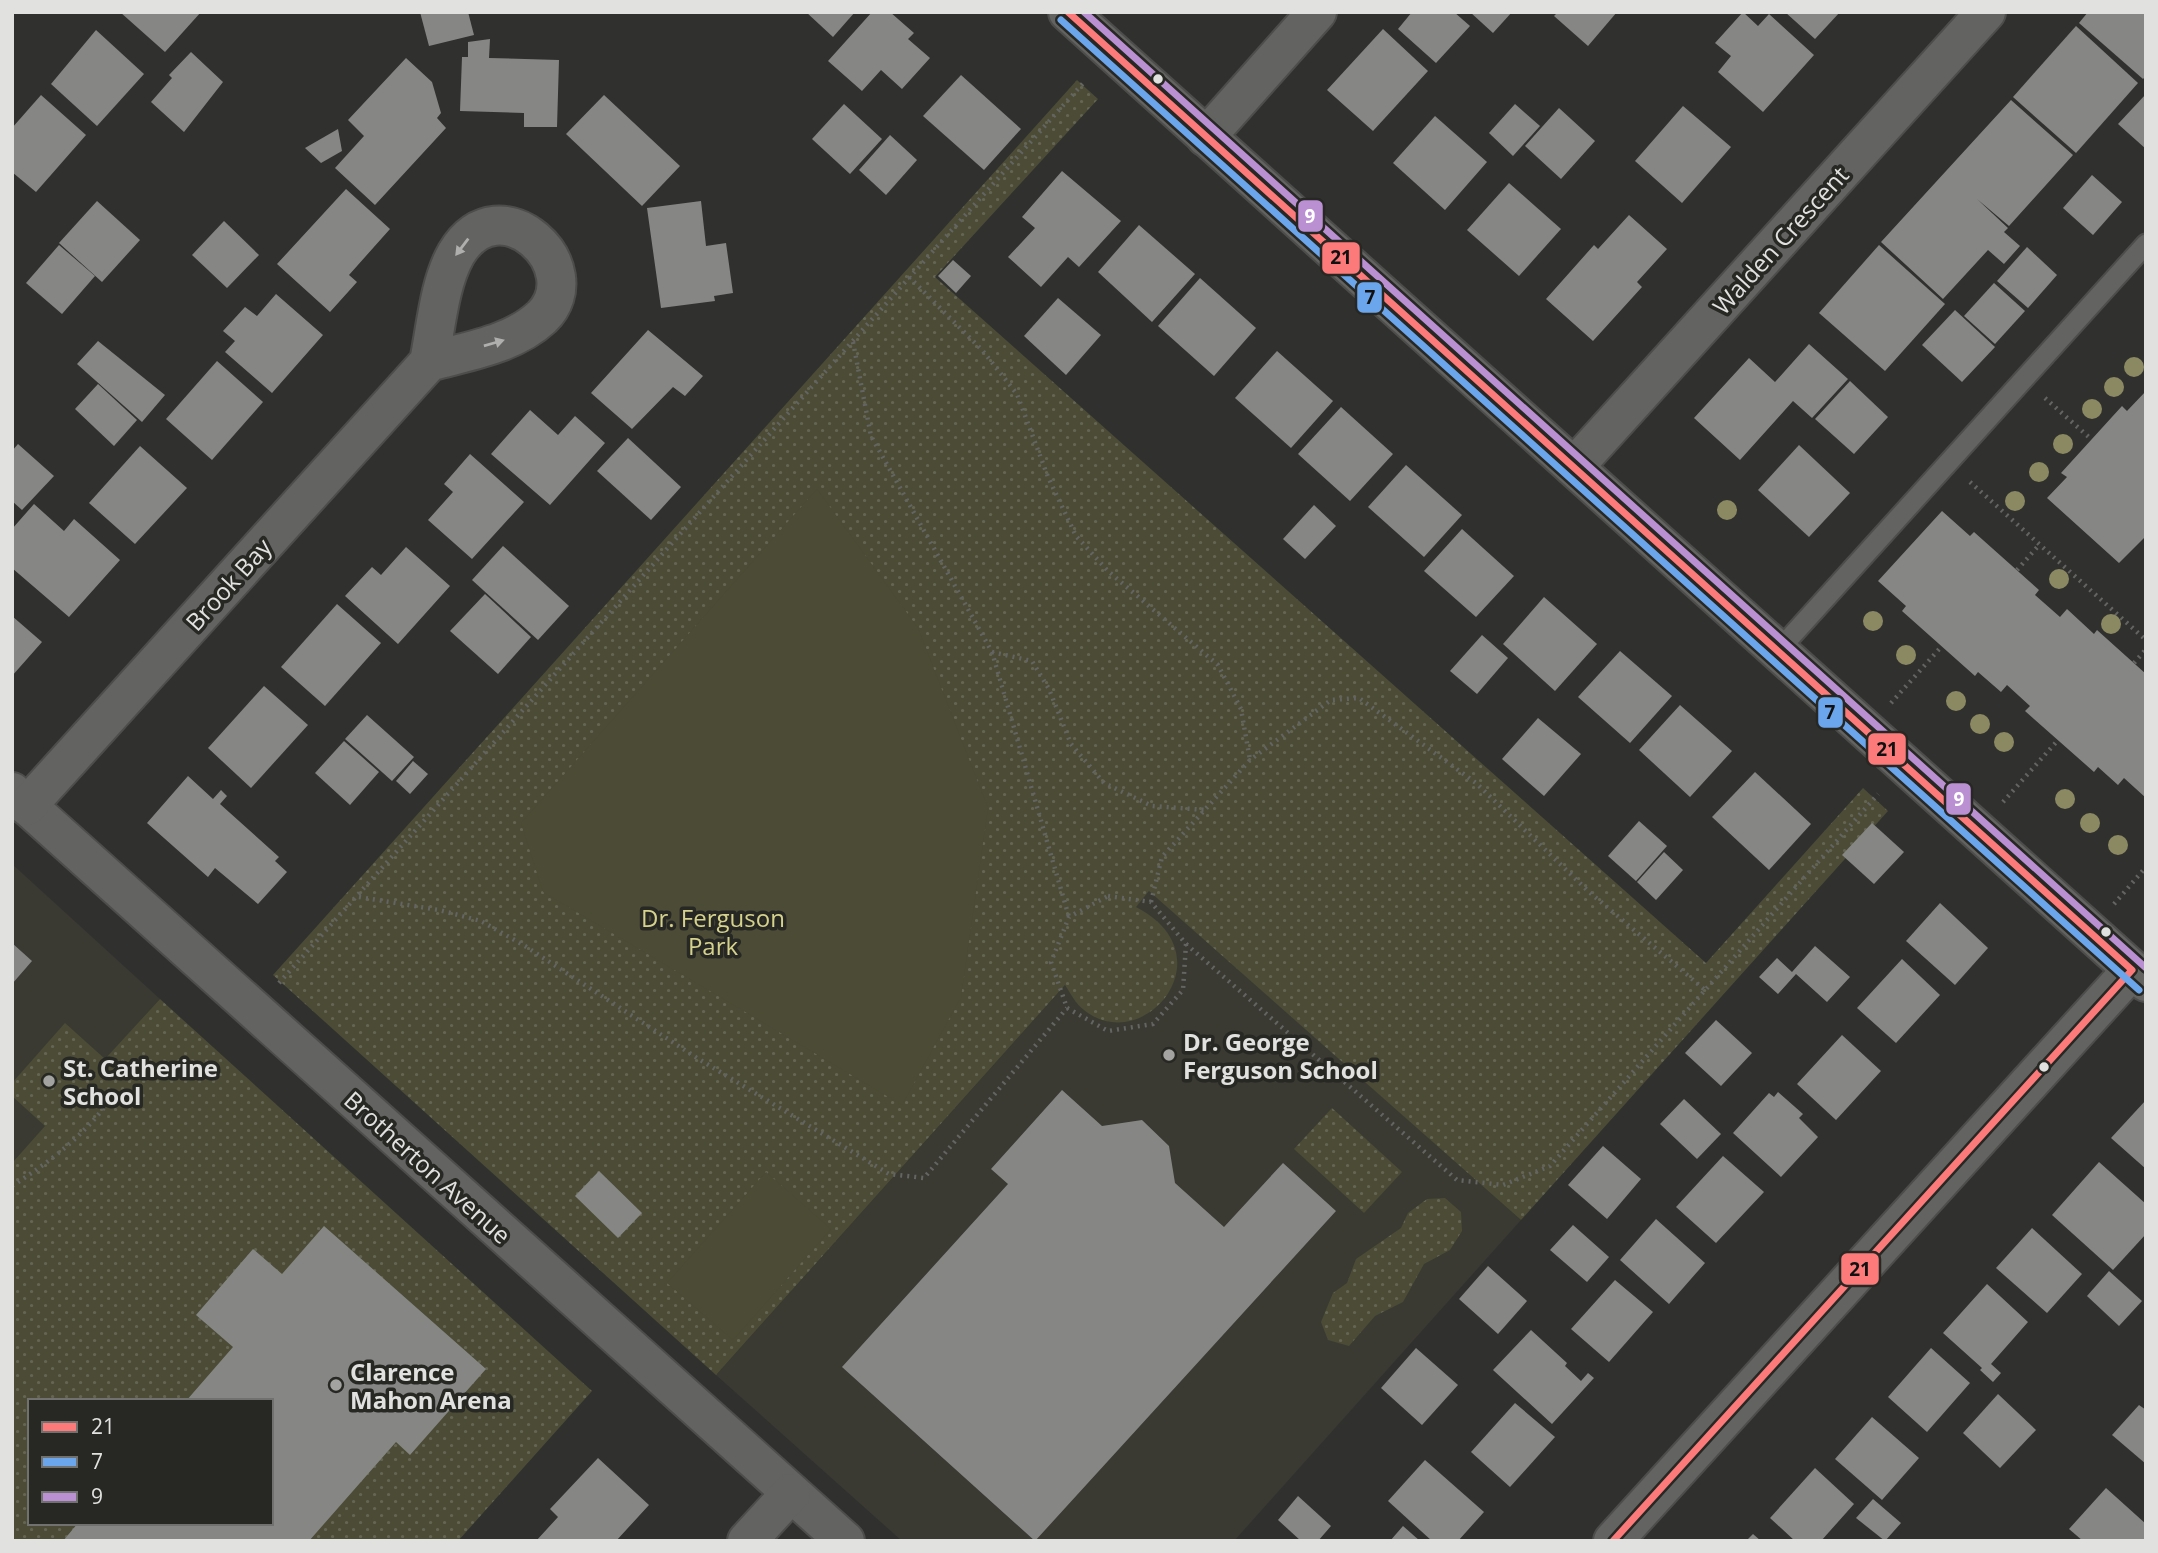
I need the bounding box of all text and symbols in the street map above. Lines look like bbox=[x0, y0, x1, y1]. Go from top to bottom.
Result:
unlabelled marker bbox=[1151, 72, 1165, 86]
street label: Walden Crescent bbox=[1705, 159, 1855, 321]
line badge: 9 bbox=[1297, 199, 1324, 233]
text: 9 bbox=[1305, 203, 1316, 229]
one-way arrow bbox=[455, 238, 470, 256]
line badge: 21 bbox=[1321, 241, 1361, 275]
text: 21 bbox=[1330, 244, 1352, 270]
line badge: 7 bbox=[1356, 281, 1383, 314]
text: 7 bbox=[1365, 284, 1376, 310]
one-way arrow bbox=[484, 337, 505, 347]
street label: Brook Bay bbox=[178, 530, 279, 637]
line badge: 7 bbox=[1817, 696, 1844, 729]
text: 7 bbox=[1825, 699, 1836, 725]
line badge: 21 bbox=[1867, 732, 1907, 766]
text: 21 bbox=[1876, 736, 1898, 762]
line badge: 9 bbox=[1945, 782, 1972, 816]
text: 9 bbox=[1954, 786, 1965, 812]
park label: Dr. Ferguson Park bbox=[641, 901, 785, 962]
unlabelled marker bbox=[2099, 925, 2113, 939]
place label: Dr. George Ferguson School bbox=[1183, 1025, 1378, 1086]
marker: Dr. George Ferguson School bbox=[1161, 1047, 1177, 1063]
place label: St. Catherine School bbox=[63, 1051, 218, 1112]
unlabelled marker bbox=[2037, 1060, 2051, 1074]
marker: St. Catherine School bbox=[41, 1073, 57, 1089]
street label: Brotherton Avenue bbox=[338, 1083, 518, 1251]
line badge: 21 bbox=[1840, 1252, 1880, 1286]
text: 21 bbox=[1849, 1256, 1871, 1282]
place label: Clarence Mahon Arena bbox=[350, 1355, 512, 1416]
marker: Clarence Mahon Arena bbox=[328, 1377, 344, 1393]
legend bbox=[28, 1399, 273, 1525]
text: 21 bbox=[91, 1412, 115, 1440]
text: 7 bbox=[91, 1447, 103, 1475]
text: 9 bbox=[91, 1482, 103, 1510]

